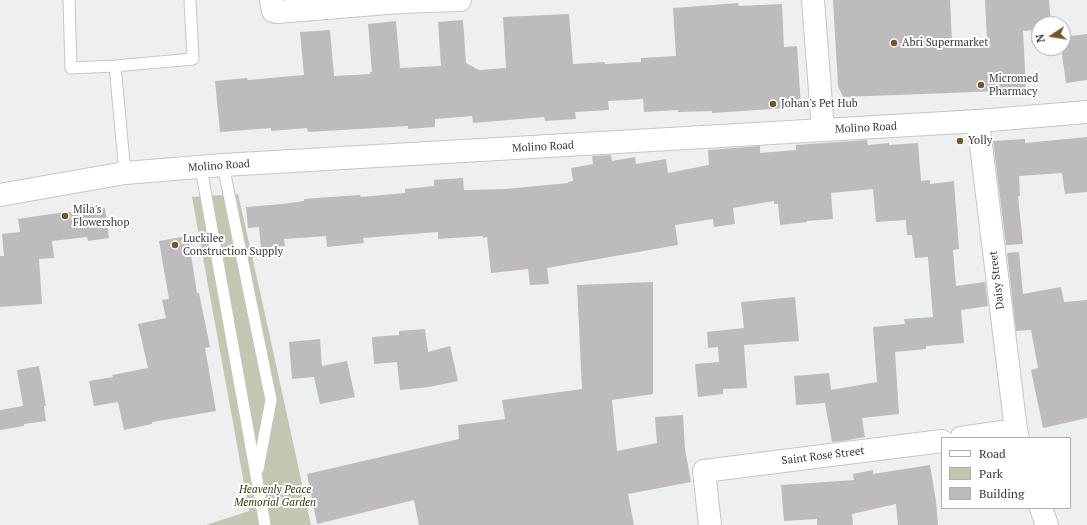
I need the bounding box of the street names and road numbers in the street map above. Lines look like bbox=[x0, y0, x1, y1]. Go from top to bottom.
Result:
street label: Molino Road bbox=[835, 120, 897, 136]
street label: Molino Road bbox=[512, 139, 574, 155]
street label: Molino Road bbox=[188, 157, 250, 175]
street label: Daisy Street bbox=[987, 250, 1007, 310]
street label: Saint Rose Street bbox=[781, 444, 865, 468]

